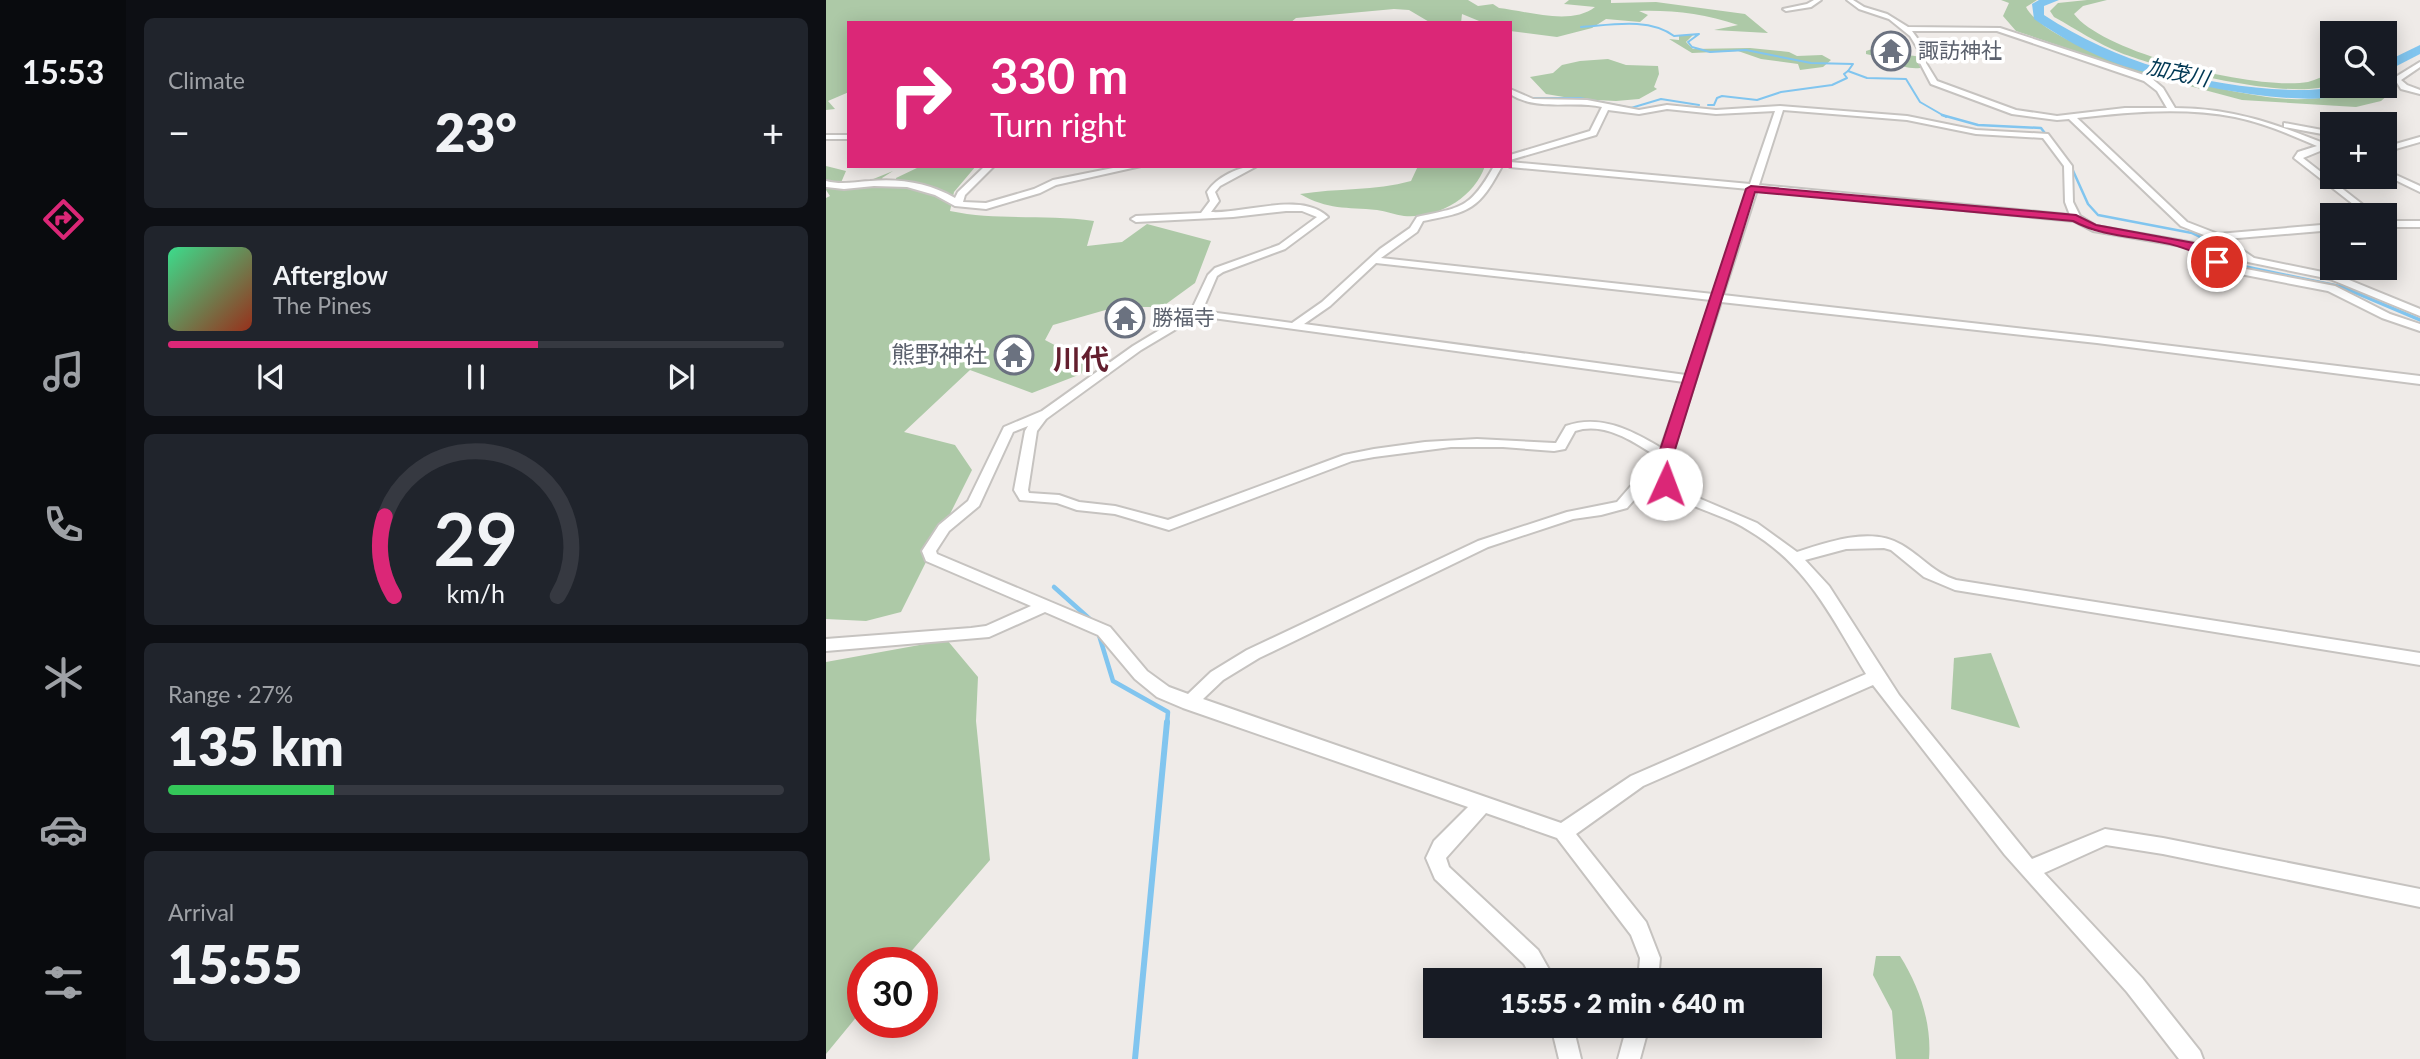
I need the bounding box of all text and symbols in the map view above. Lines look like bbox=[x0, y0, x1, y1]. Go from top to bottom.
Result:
map controls bbox=[2320, 21, 2397, 280]
button: search bbox=[2320, 21, 2397, 98]
temple icon: 諏訪神社 bbox=[1870, 30, 1912, 72]
place label: 諏訪神社 bbox=[1918, 37, 2002, 62]
text: 330 m bbox=[990, 46, 1128, 104]
icon: right bbox=[875, 49, 966, 140]
text: 15:53 bbox=[22, 52, 104, 91]
water label: 加茂川 bbox=[2145, 53, 2214, 91]
text: Climate bbox=[168, 66, 245, 94]
text: 23° bbox=[435, 101, 517, 163]
text: Turn right bbox=[990, 105, 1126, 144]
text: − bbox=[168, 109, 190, 155]
text: + bbox=[762, 109, 784, 155]
button: + bbox=[2320, 112, 2397, 189]
icon: directions bbox=[39, 195, 88, 244]
button: − bbox=[2320, 203, 2397, 280]
pin bbox=[2187, 232, 2247, 292]
icon: arrive bbox=[2198, 243, 2236, 281]
text: Afterglow bbox=[273, 259, 388, 291]
text: The Pines bbox=[273, 291, 371, 319]
temple icon: 勝福寺 bbox=[1104, 297, 1146, 339]
place label: 勝福寺 bbox=[1152, 304, 1215, 329]
temple icon: 熊野神社 bbox=[993, 334, 1035, 376]
place label: 熊野神社 bbox=[891, 339, 987, 368]
district label: 川代 bbox=[1053, 341, 1109, 375]
icon: music bbox=[39, 347, 88, 396]
icon: previous bbox=[252, 358, 290, 396]
icon: pause bbox=[457, 358, 495, 396]
icon: next bbox=[662, 358, 700, 396]
position arrow bbox=[1629, 447, 1703, 521]
text: 29 bbox=[434, 494, 518, 582]
icon: phone bbox=[39, 500, 88, 549]
text: km/h bbox=[447, 577, 505, 607]
icon: climate bbox=[39, 653, 88, 702]
text: Range · 27% bbox=[168, 680, 293, 708]
text: 135 km bbox=[168, 715, 344, 777]
icon: car bbox=[39, 805, 88, 854]
text: Arrival bbox=[168, 898, 234, 926]
text: 15:55 bbox=[168, 933, 302, 995]
speed limit sign: 30 bbox=[847, 947, 938, 1038]
icon: filters bbox=[39, 958, 88, 1007]
text: 15:55 · 2 min · 640 m bbox=[1500, 987, 1745, 1019]

